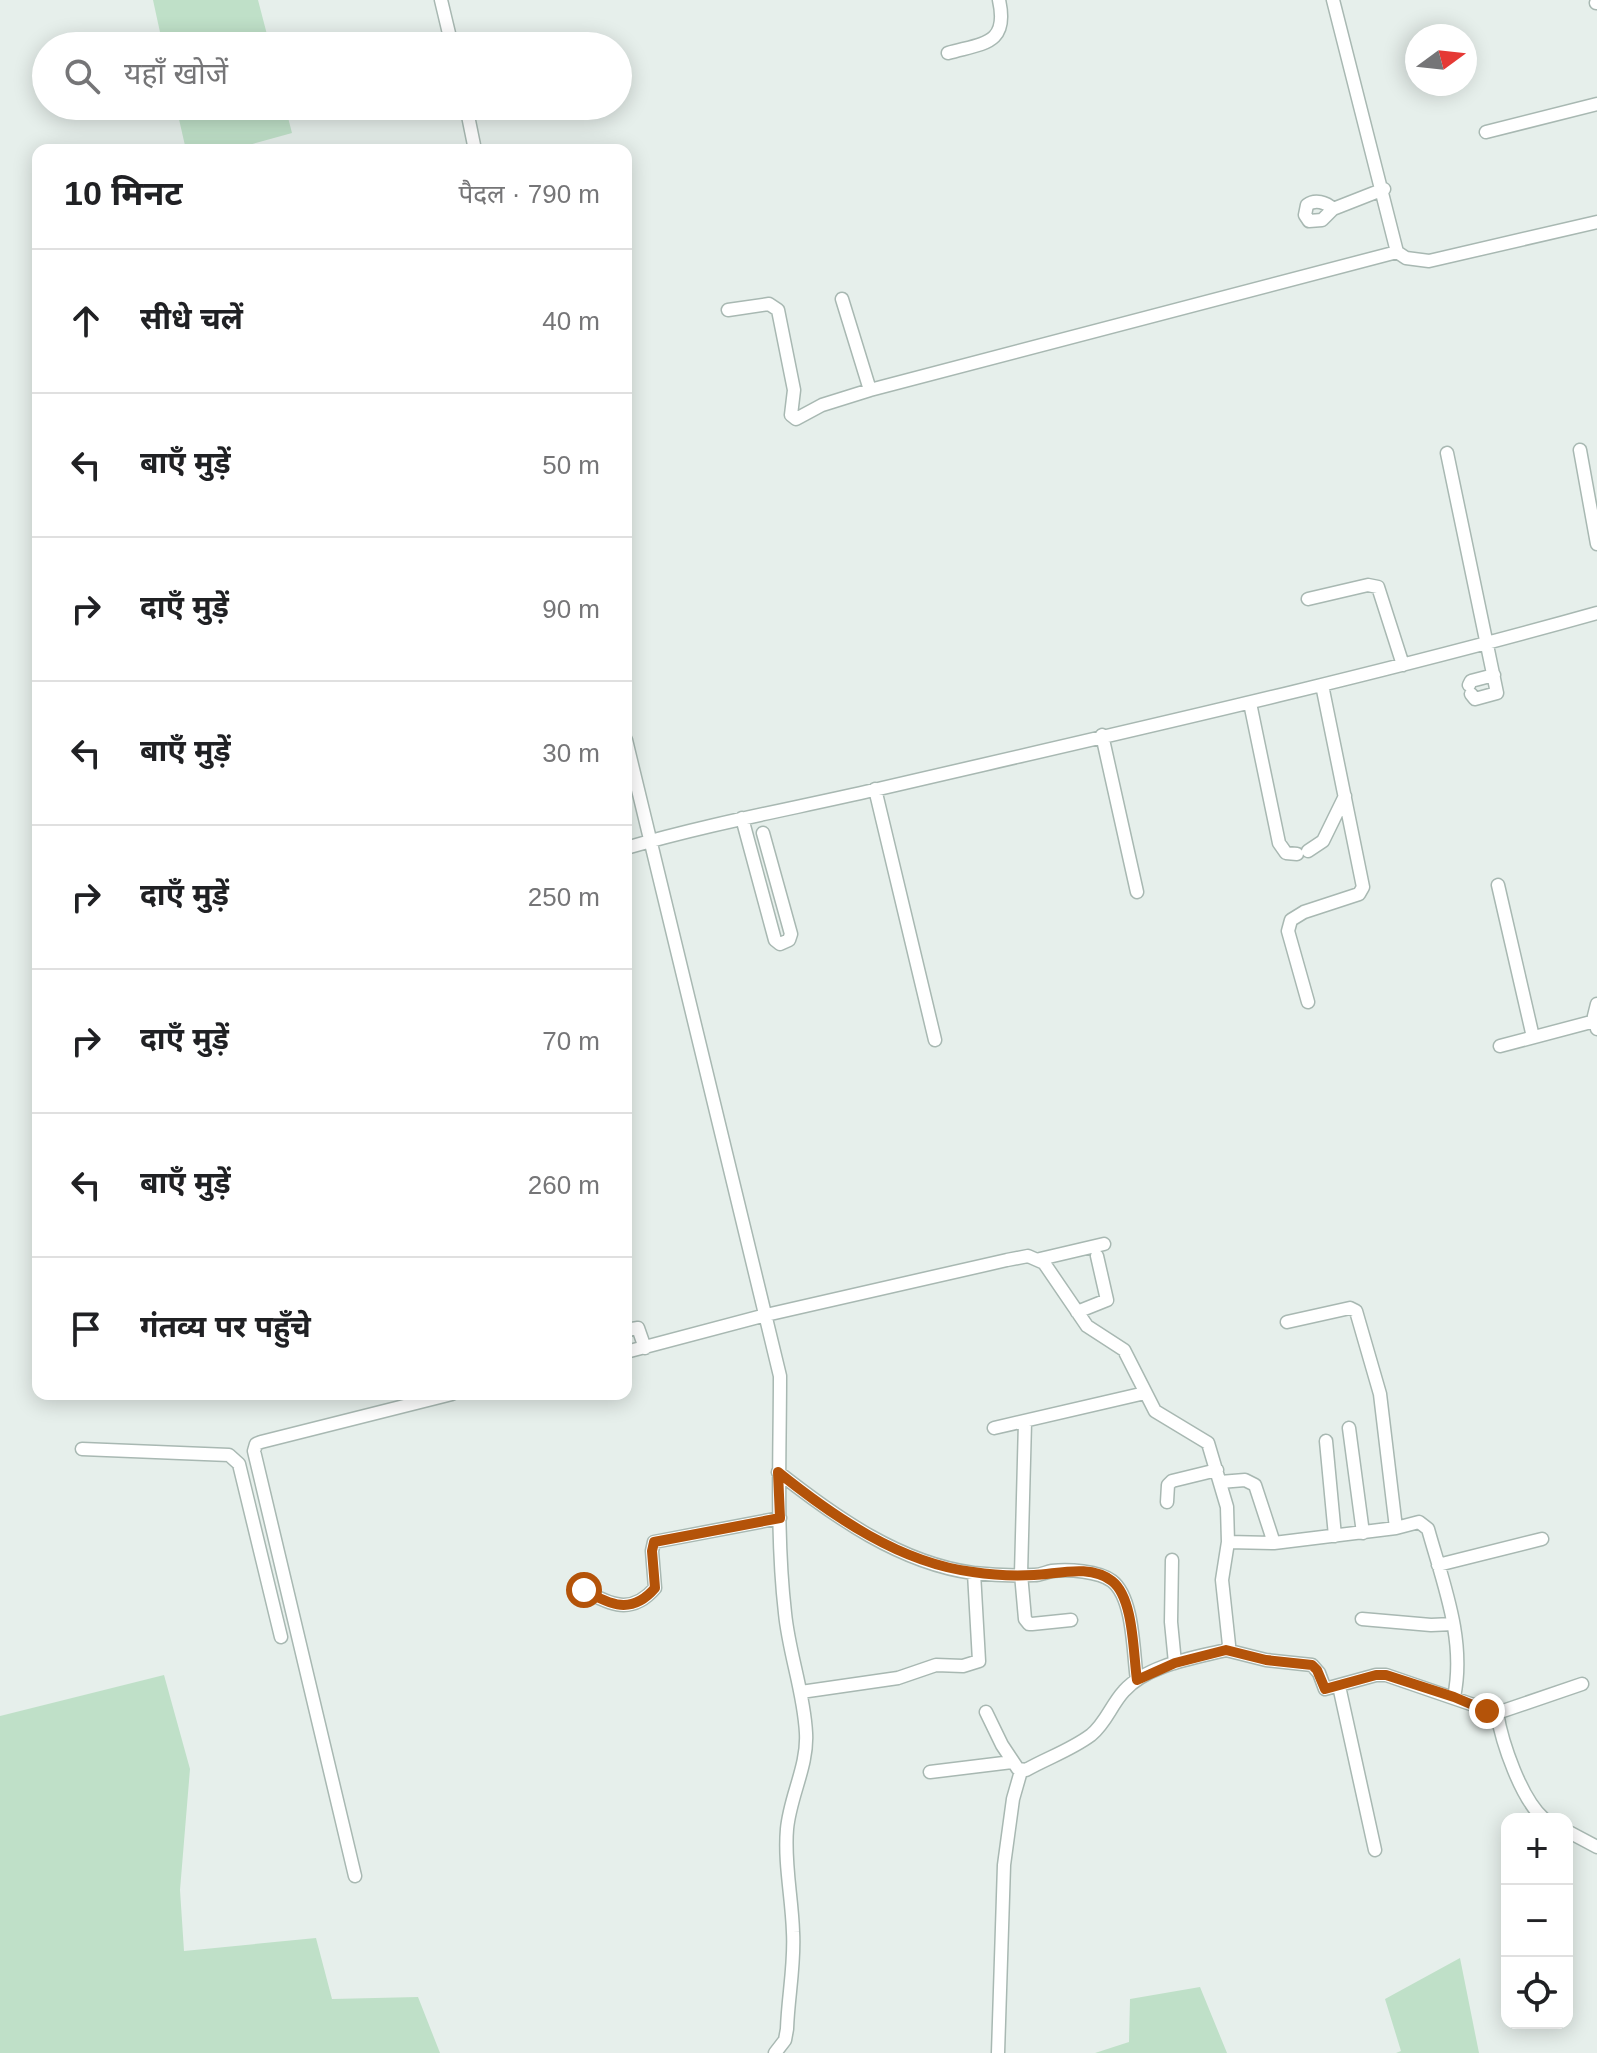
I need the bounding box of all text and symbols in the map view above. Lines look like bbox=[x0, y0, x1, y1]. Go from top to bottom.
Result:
north arrow bbox=[1405, 24, 1477, 96]
search box bbox=[32, 32, 632, 120]
icon: search bbox=[60, 54, 104, 98]
text: यहाँ खोजें bbox=[124, 57, 228, 90]
text: 10 मिनट bbox=[64, 174, 183, 212]
text: पैदल · 790 m bbox=[458, 179, 600, 209]
icon: ahead bbox=[64, 299, 108, 343]
text: सीधे चलें bbox=[140, 302, 243, 335]
text: 40 m bbox=[542, 306, 600, 336]
icon: left bbox=[64, 443, 108, 487]
text: बाएँ मुड़ें bbox=[140, 446, 231, 479]
text: 50 m bbox=[542, 450, 600, 480]
icon: right bbox=[64, 587, 108, 631]
text: दाएँ मुड़ें bbox=[140, 590, 229, 623]
text: 90 m bbox=[542, 594, 600, 624]
icon: left bbox=[64, 731, 108, 775]
text: बाएँ मुड़ें bbox=[140, 734, 231, 767]
text: 30 m bbox=[542, 738, 600, 768]
icon: right bbox=[64, 875, 108, 919]
text: दाएँ मुड़ें bbox=[140, 878, 229, 911]
text: 250 m bbox=[528, 882, 600, 912]
icon: right bbox=[64, 1019, 108, 1063]
text: दाएँ मुड़ें bbox=[140, 1022, 229, 1055]
text: 70 m bbox=[542, 1026, 600, 1056]
icon: left bbox=[64, 1163, 108, 1207]
text: बाएँ मुड़ें bbox=[140, 1166, 231, 1199]
text: 260 m bbox=[528, 1170, 600, 1200]
icon: arrive bbox=[64, 1307, 108, 1351]
text: गंतव्य पर पहुँचे bbox=[140, 1310, 311, 1343]
route start bbox=[566, 1572, 602, 1608]
route end bbox=[1469, 1693, 1505, 1729]
map controls bbox=[1501, 1813, 1573, 2029]
button: + bbox=[1501, 1813, 1573, 1885]
button: − bbox=[1501, 1885, 1573, 1957]
button: locate bbox=[1501, 1957, 1573, 2029]

